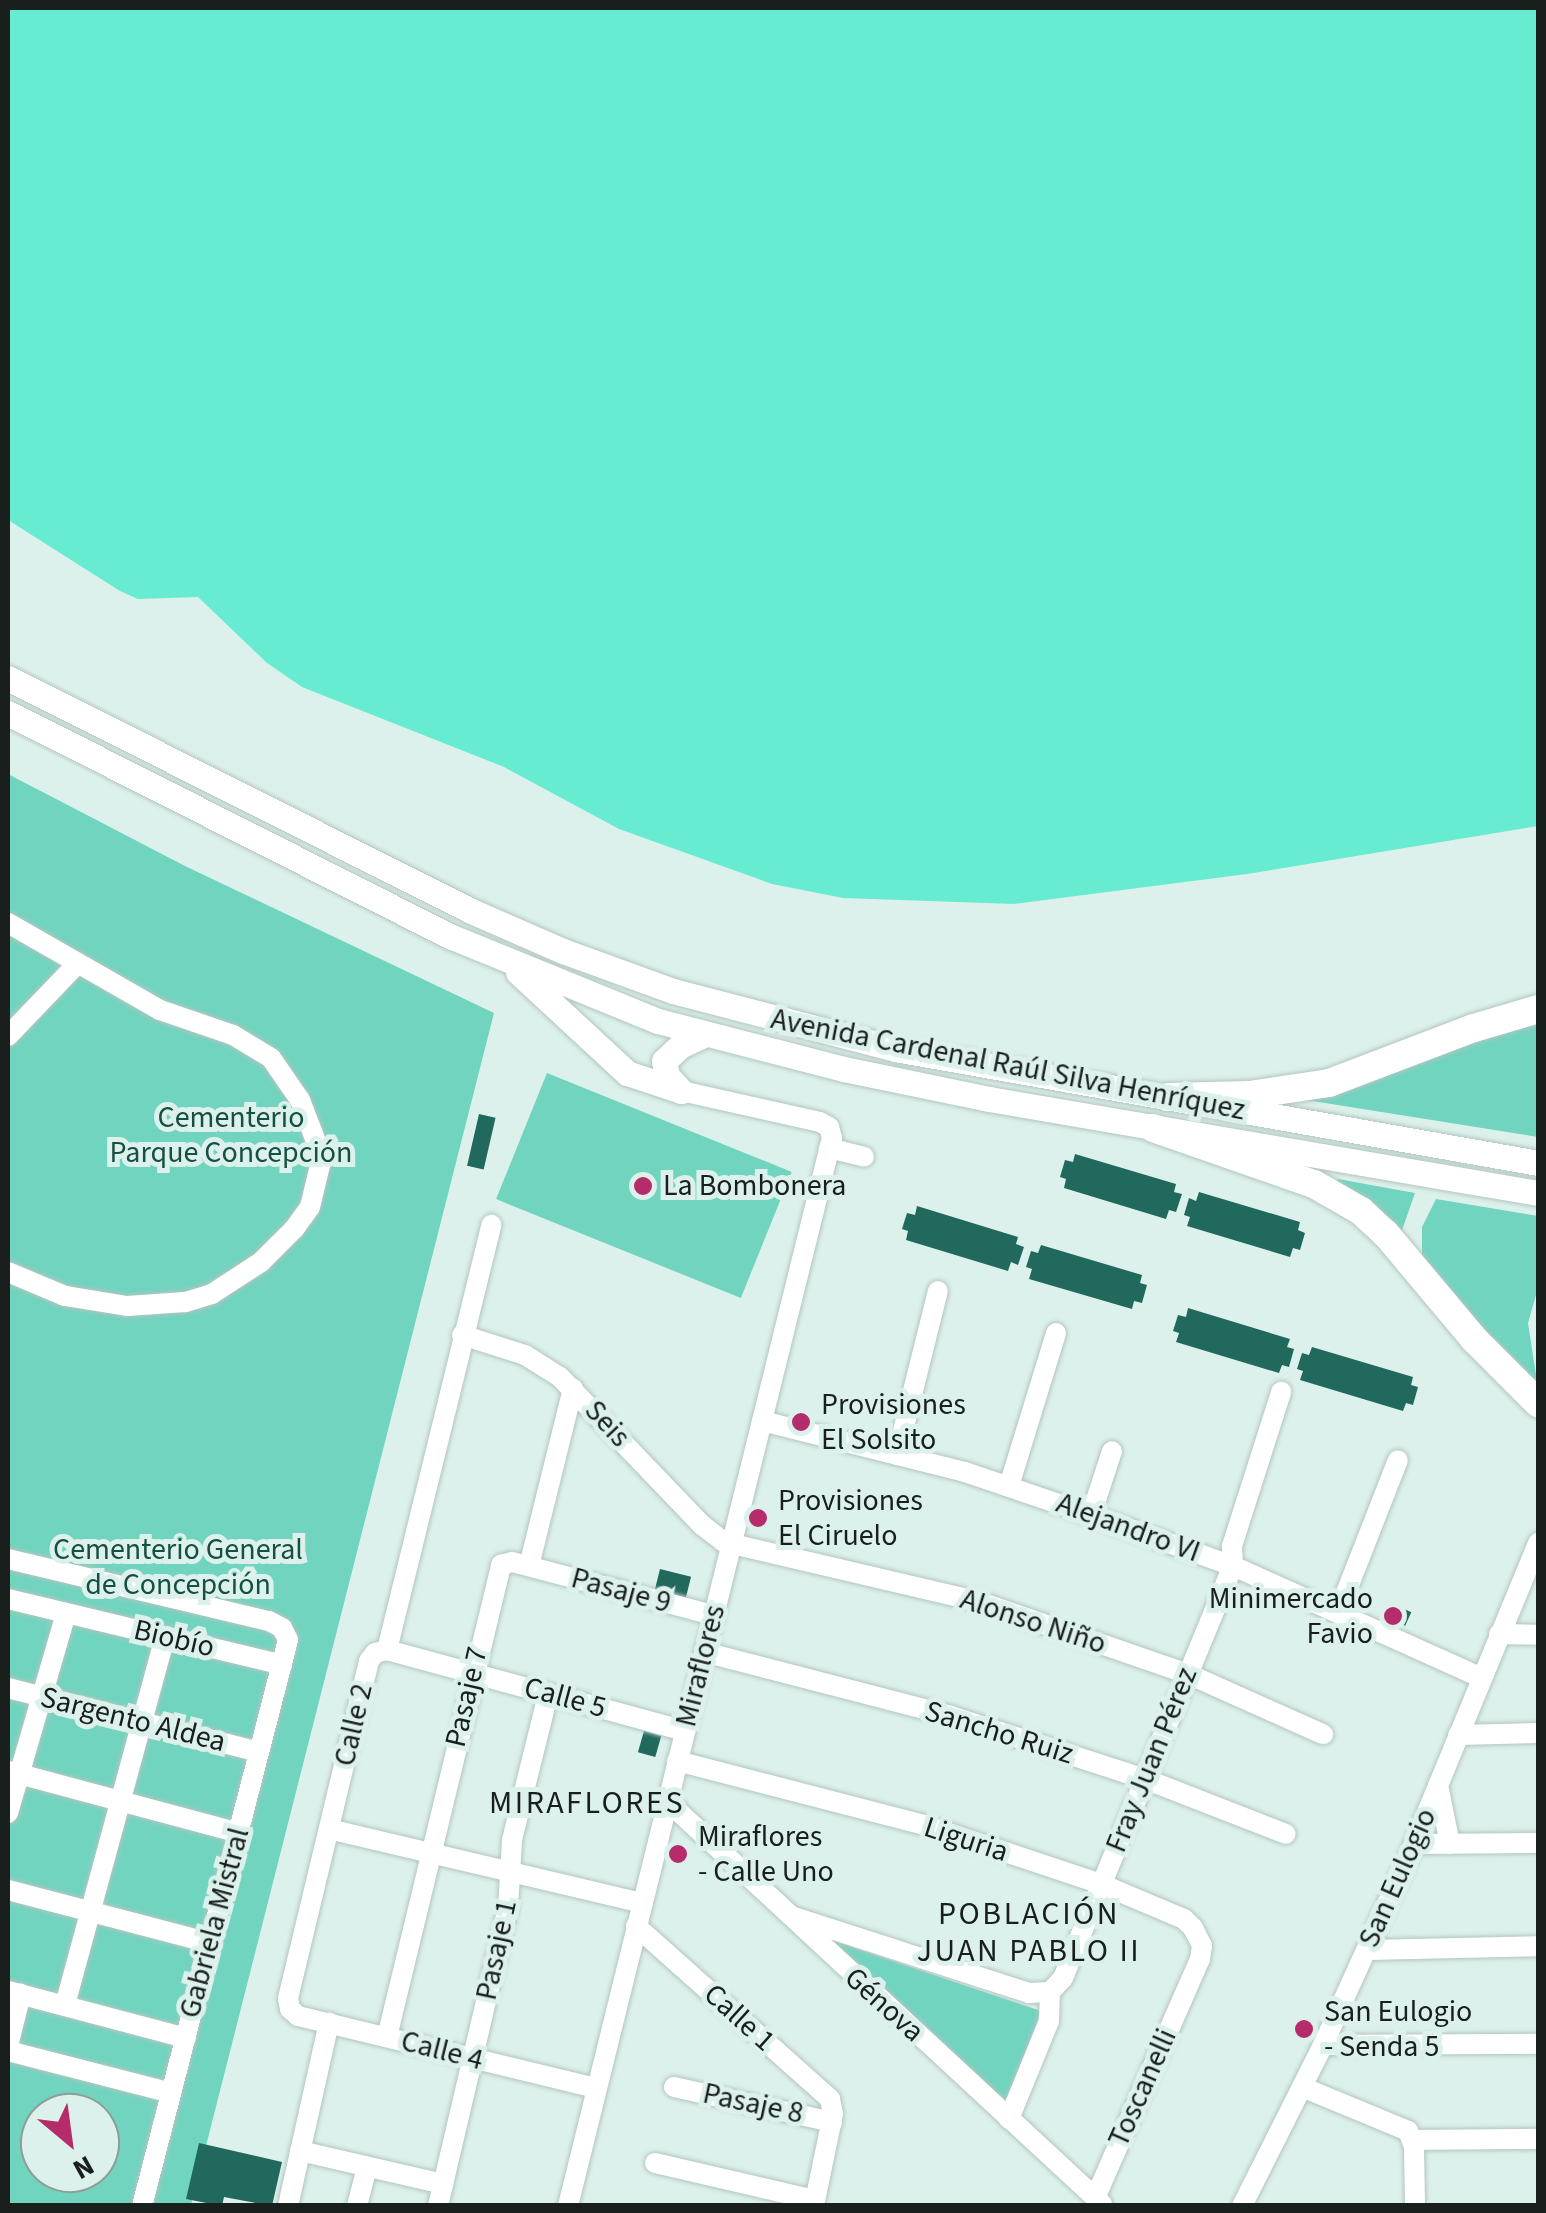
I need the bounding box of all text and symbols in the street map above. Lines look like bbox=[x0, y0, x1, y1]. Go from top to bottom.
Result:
street label: Avenida Cardenal Raúl Silva Henríquez bbox=[768, 1001, 1248, 1129]
park label: Cementerio Parque Concepción bbox=[110, 1100, 352, 1170]
place label: La Bombonera bbox=[663, 1168, 846, 1204]
marker: La Bombonera bbox=[632, 1175, 654, 1197]
place label: Provisiones El Solsito bbox=[821, 1387, 966, 1458]
street label: Seis bbox=[576, 1393, 638, 1455]
marker: Provisiones El Solsito bbox=[790, 1411, 812, 1433]
place label: Provisiones El Ciruelo bbox=[778, 1483, 923, 1554]
street label: Alejandro VI bbox=[1051, 1485, 1205, 1571]
marker: Provisiones El Ciruelo bbox=[747, 1507, 769, 1529]
park label: Cementerio General de Concepción bbox=[53, 1532, 303, 1602]
street label: Pasaje 9 bbox=[567, 1560, 675, 1622]
place label: Minimercado Favio bbox=[1209, 1581, 1373, 1652]
street label: Alonso Niño bbox=[956, 1582, 1110, 1662]
street label: Miraflores bbox=[669, 1601, 733, 1731]
marker: Minimercado Favio bbox=[1382, 1605, 1404, 1627]
street label: Biobío bbox=[130, 1612, 218, 1666]
street label: Pasaje 7 bbox=[438, 1643, 496, 1751]
street label: Fray Juan Pérez bbox=[1099, 1662, 1205, 1858]
street label: Calle 5 bbox=[520, 1670, 610, 1726]
street label: Sargento Aldea bbox=[37, 1680, 229, 1760]
street label: Calle 2 bbox=[327, 1680, 381, 1770]
street label: Sancho Ruiz bbox=[920, 1693, 1078, 1773]
district label: MIRAFLORES bbox=[489, 1784, 685, 1822]
street label: San Eulogio bbox=[1351, 1803, 1445, 1953]
street label: Liguria bbox=[919, 1810, 1013, 1870]
place label: Miraflores - Calle Uno bbox=[698, 1819, 834, 1890]
street label: Gabriela Mistral bbox=[172, 1824, 258, 2022]
marker: Miraflores - Calle Uno bbox=[667, 1843, 689, 1865]
district label: POBLACIÓN JUAN PABLO II bbox=[917, 1896, 1141, 1971]
street label: Pasaje 1 bbox=[469, 1897, 525, 2003]
street label: Génova bbox=[837, 1960, 931, 2050]
street label: Calle 1 bbox=[696, 1977, 782, 2059]
place label: San Eulogio - Senda 5 bbox=[1324, 1994, 1472, 2064]
marker: San Eulogio - Senda 5 bbox=[1293, 2018, 1315, 2040]
street label: Calle 4 bbox=[397, 2023, 487, 2079]
street label: Toscanelli bbox=[1101, 2023, 1185, 2153]
street label: Pasaje 8 bbox=[700, 2076, 806, 2132]
north arrow bbox=[20, 2093, 120, 2193]
text: N bbox=[66, 2145, 101, 2189]

